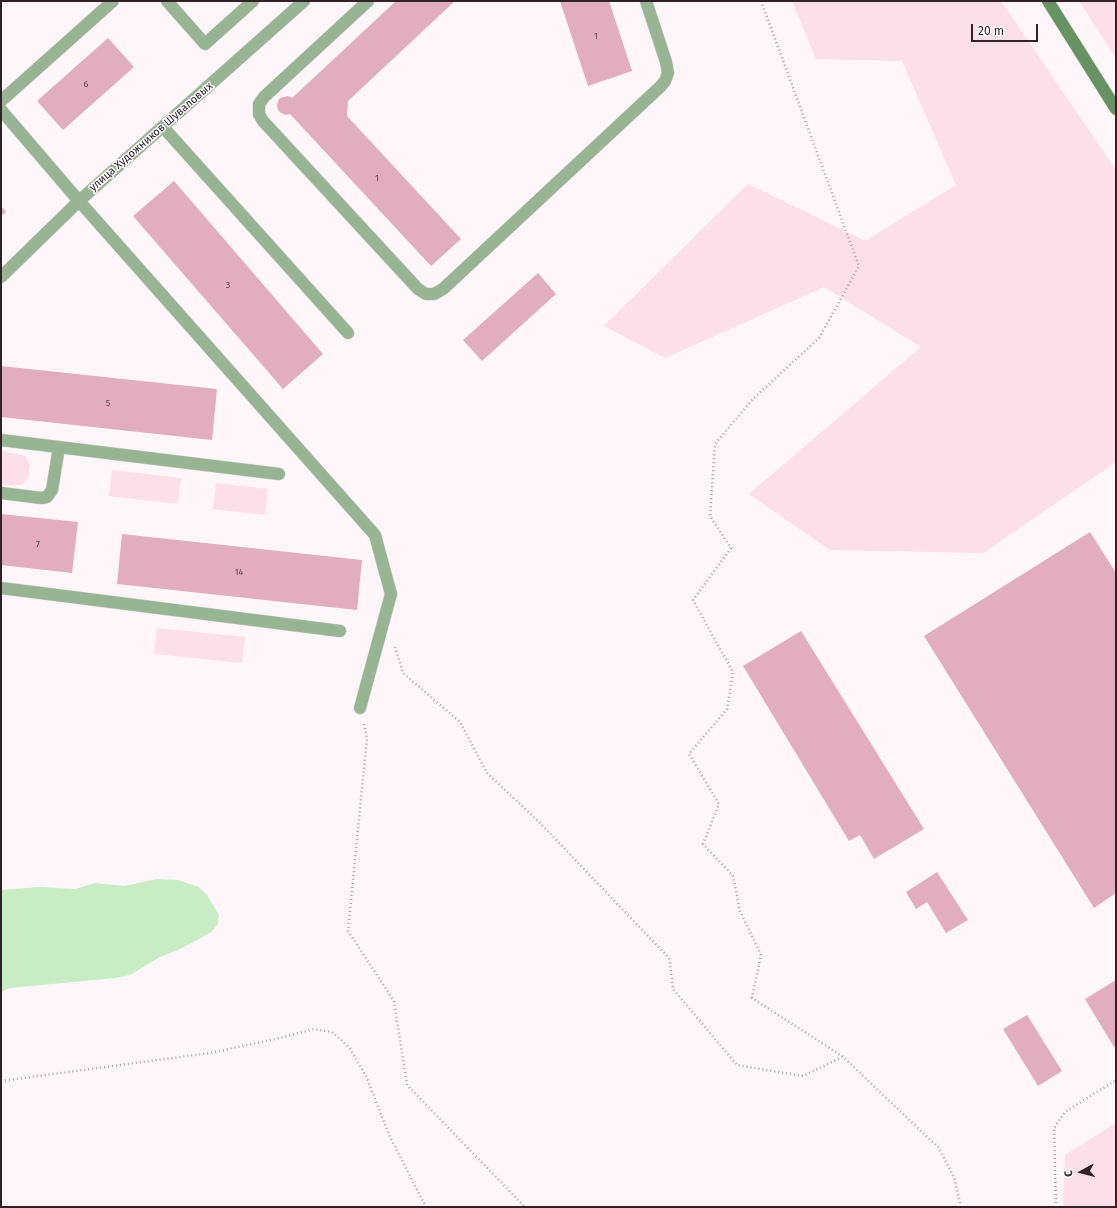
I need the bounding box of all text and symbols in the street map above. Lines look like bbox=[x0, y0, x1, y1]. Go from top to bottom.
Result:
scale bar bbox=[973, 16, 1040, 42]
text: 20 m bbox=[978, 24, 1004, 38]
house number: 1 bbox=[594, 31, 598, 41]
house number: 6 bbox=[84, 79, 88, 89]
street label: улица Художников Шуваловых bbox=[87, 80, 215, 194]
house number: 1 bbox=[375, 173, 379, 183]
house number: 3 bbox=[226, 280, 230, 290]
house number: 5 bbox=[106, 398, 110, 408]
house number: 7 bbox=[36, 539, 40, 549]
house number: 14 bbox=[235, 567, 243, 577]
north arrow bbox=[1061, 1152, 1101, 1192]
text: С bbox=[1062, 1170, 1075, 1177]

